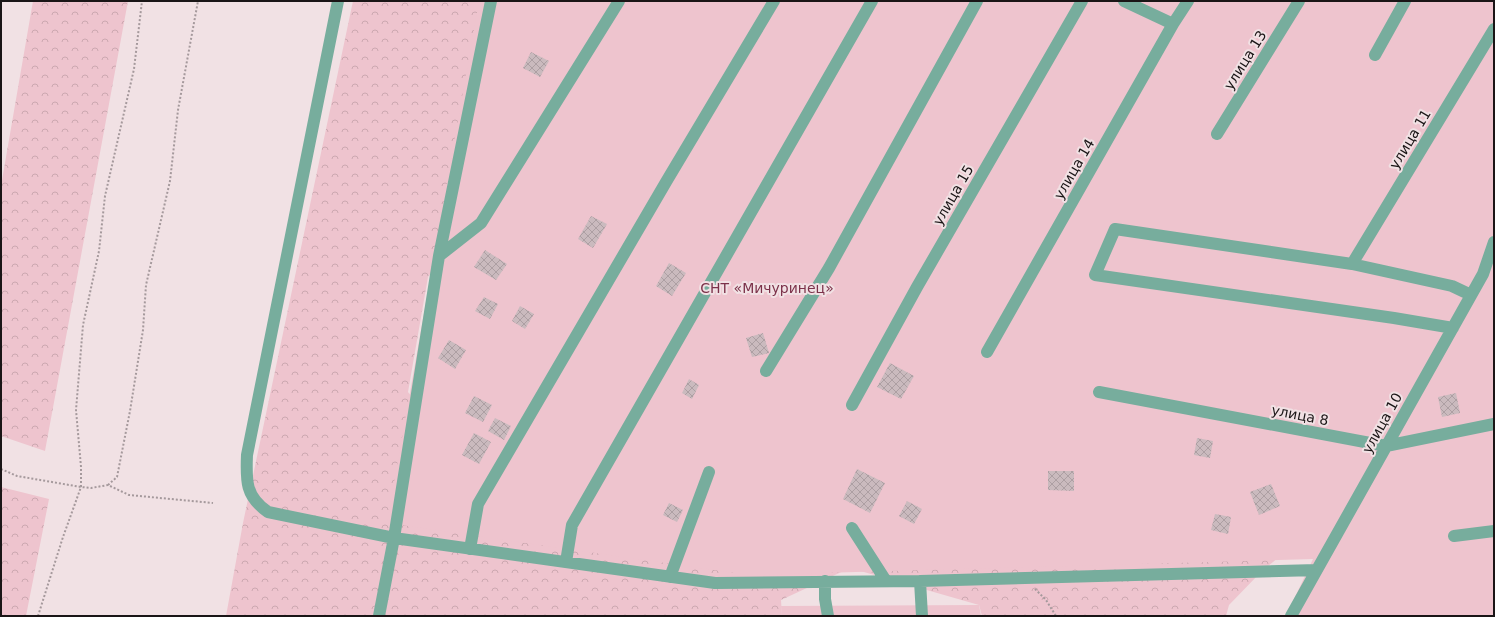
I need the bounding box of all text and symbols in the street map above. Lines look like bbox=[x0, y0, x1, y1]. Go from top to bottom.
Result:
street label: улица 13 bbox=[1221, 27, 1269, 93]
street label: улица 11 bbox=[1386, 106, 1434, 172]
street label: улица 14 bbox=[1050, 136, 1098, 202]
street label: улица 15 bbox=[929, 162, 977, 228]
park label: СНТ «Мичуринец» bbox=[700, 280, 834, 296]
street label: улица 10 bbox=[1359, 390, 1405, 456]
street label: улица 8 bbox=[1270, 402, 1330, 428]

